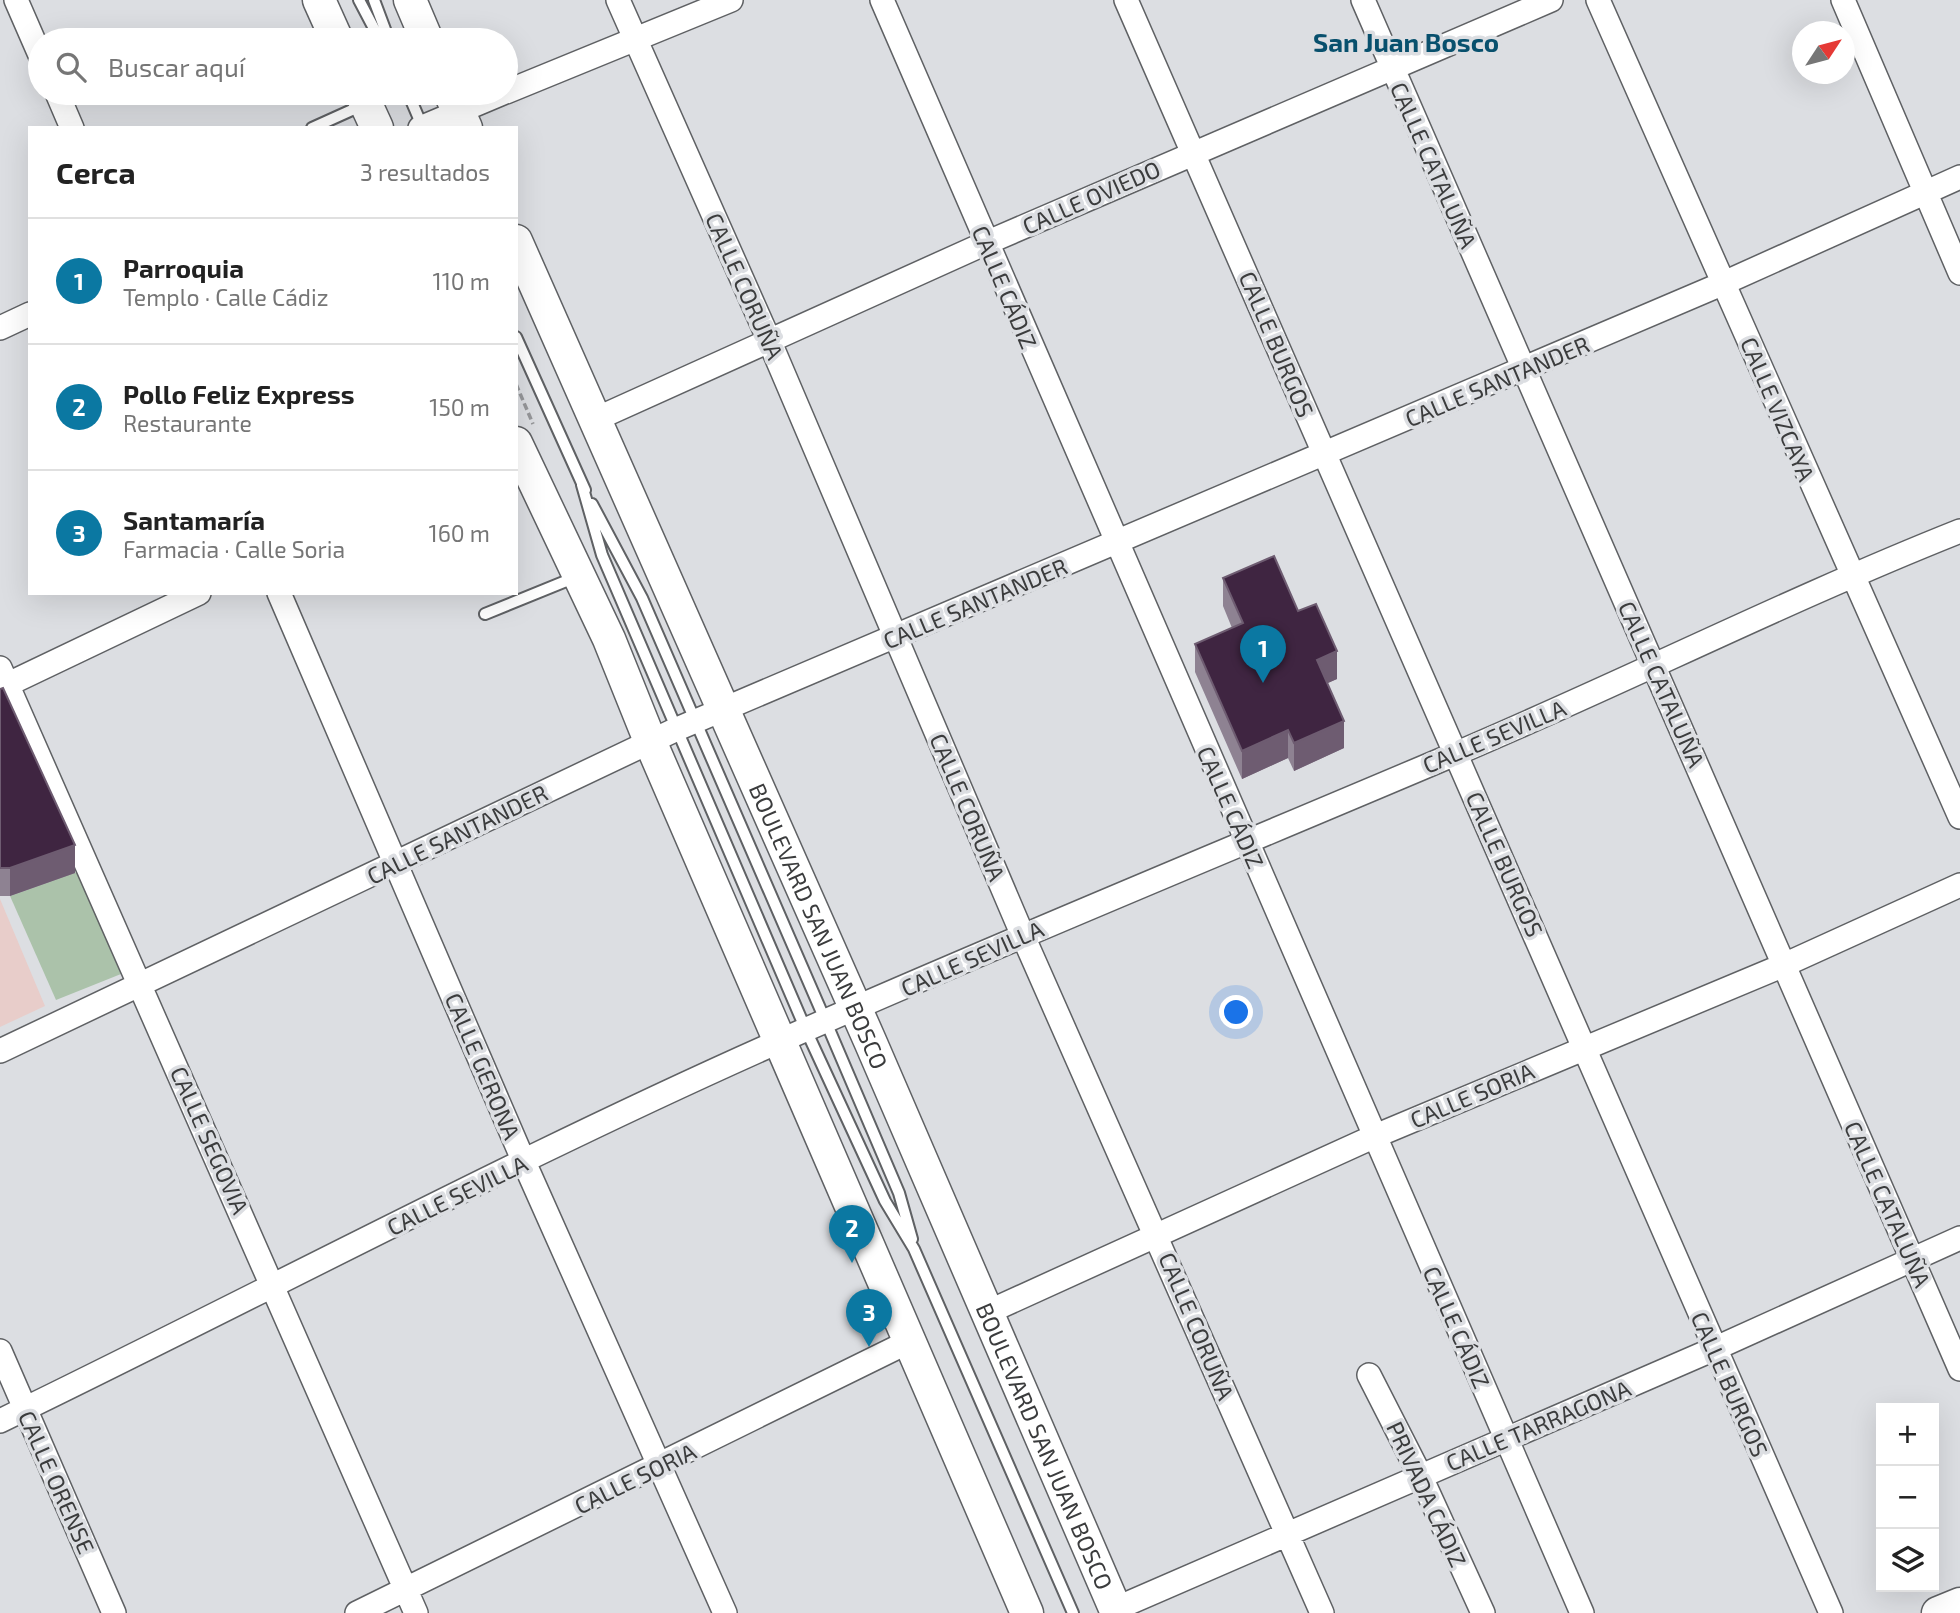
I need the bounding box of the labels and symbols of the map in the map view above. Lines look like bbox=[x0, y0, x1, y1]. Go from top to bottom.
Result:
north arrow bbox=[1792, 21, 1855, 84]
district label: San Juan Bosco bbox=[1313, 26, 1499, 57]
street label: CALLE CATALUÑA bbox=[1385, 78, 1483, 253]
street label: CALLE OVIEDO bbox=[1018, 154, 1164, 240]
street label: CALLE CORUÑA bbox=[700, 208, 790, 364]
street label: CALLE CÁDIZ bbox=[967, 221, 1043, 353]
street label: CALLE BURGOS bbox=[1234, 267, 1320, 421]
street label: CALLE SANTANDER bbox=[1401, 330, 1593, 432]
street label: CALLE VIZCAYA bbox=[1735, 333, 1821, 486]
street label: CALLE SANTANDER bbox=[879, 552, 1071, 654]
street label: CALLE CATALUÑA bbox=[1613, 597, 1711, 772]
pin: 1 bbox=[1240, 625, 1286, 683]
street label: CALLE SEVILLA bbox=[1418, 693, 1570, 779]
street label: CALLE CORUÑA bbox=[924, 729, 1012, 886]
street label: CALLE CÁDIZ bbox=[1192, 742, 1270, 872]
street label: CALLE SANTANDER bbox=[362, 778, 552, 890]
street label: BOULEVARD SAN JUAN BOSCO bbox=[744, 779, 894, 1073]
street label: CALLE BURGOS bbox=[1461, 787, 1549, 941]
street label: CALLE SEVILLA bbox=[896, 914, 1048, 1002]
street label: CALLE GERONA bbox=[440, 989, 527, 1144]
your location bbox=[1219, 995, 1253, 1029]
street label: CALLE SORIA bbox=[1406, 1056, 1539, 1134]
street label: CALLE SEGOVIA bbox=[165, 1062, 255, 1219]
street label: CALLE CATALUÑA bbox=[1839, 1117, 1937, 1292]
street label: CALLE SEVILLA bbox=[382, 1149, 532, 1241]
pin: 2 bbox=[829, 1205, 875, 1263]
street label: CALLE CORUÑA bbox=[1153, 1248, 1241, 1405]
street label: CALLE CÁDIZ bbox=[1418, 1262, 1496, 1392]
pin: 3 bbox=[846, 1289, 892, 1347]
street label: BOULEVARD SAN JUAN BOSCO bbox=[971, 1298, 1119, 1594]
street label: CALLE BURGOS bbox=[1686, 1307, 1774, 1461]
street label: CALLE TARRAGONA bbox=[1441, 1373, 1635, 1477]
street label: CALLE ORENSE bbox=[13, 1406, 101, 1558]
street label: PRIVADA CÁDIZ bbox=[1381, 1417, 1473, 1571]
street label: CALLE SORIA bbox=[570, 1436, 701, 1519]

